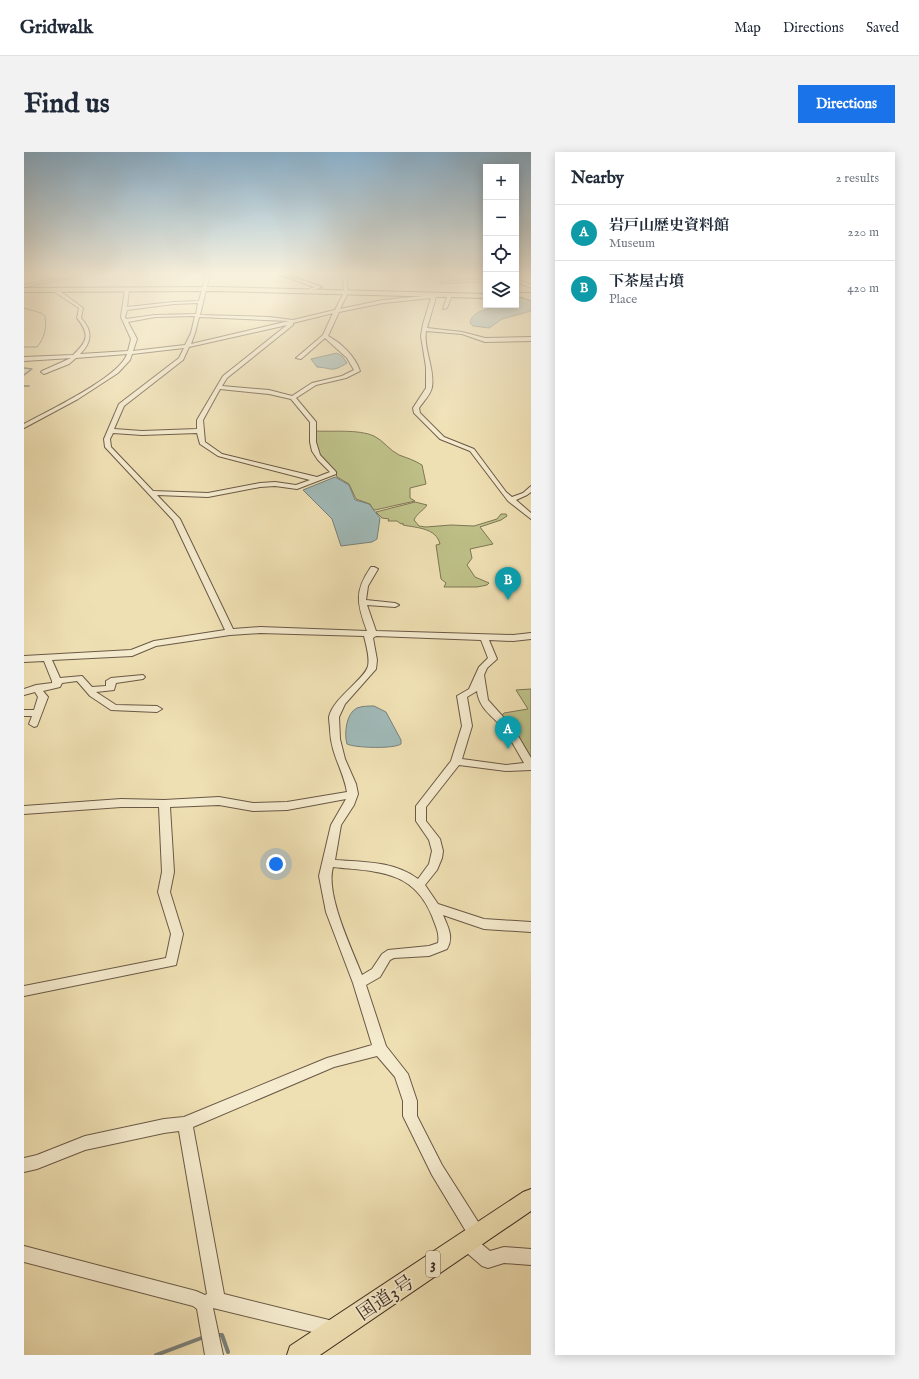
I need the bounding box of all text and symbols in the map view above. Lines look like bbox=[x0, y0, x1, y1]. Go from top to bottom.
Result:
text: Gridwalk bbox=[20, 16, 93, 40]
text: Map bbox=[734, 19, 761, 37]
text: Directions bbox=[783, 19, 844, 37]
text: Saved bbox=[866, 19, 899, 37]
button: Directions bbox=[798, 85, 895, 123]
text: Find us bbox=[24, 87, 110, 122]
map controls bbox=[483, 164, 519, 308]
button: + bbox=[483, 164, 519, 200]
text: Nearby bbox=[571, 168, 624, 189]
text: 2 results bbox=[835, 170, 879, 187]
button: − bbox=[483, 200, 519, 236]
text: 岩戸山歴史資料館 bbox=[609, 216, 729, 235]
text: A bbox=[580, 224, 588, 241]
text: 220 m bbox=[848, 224, 879, 241]
text: Museum bbox=[609, 235, 655, 252]
button: locate bbox=[483, 236, 519, 272]
button: layers bbox=[483, 272, 519, 308]
text: 下茶屋古墳 bbox=[609, 272, 684, 291]
text: B bbox=[580, 280, 588, 297]
text: 420 m bbox=[847, 280, 879, 297]
text: Place bbox=[609, 291, 637, 308]
pin: B bbox=[495, 567, 521, 600]
pin: A bbox=[495, 716, 521, 749]
your location bbox=[266, 854, 286, 874]
road number: 3 bbox=[426, 1251, 440, 1277]
street label: 国道3号 bbox=[353, 1271, 419, 1327]

